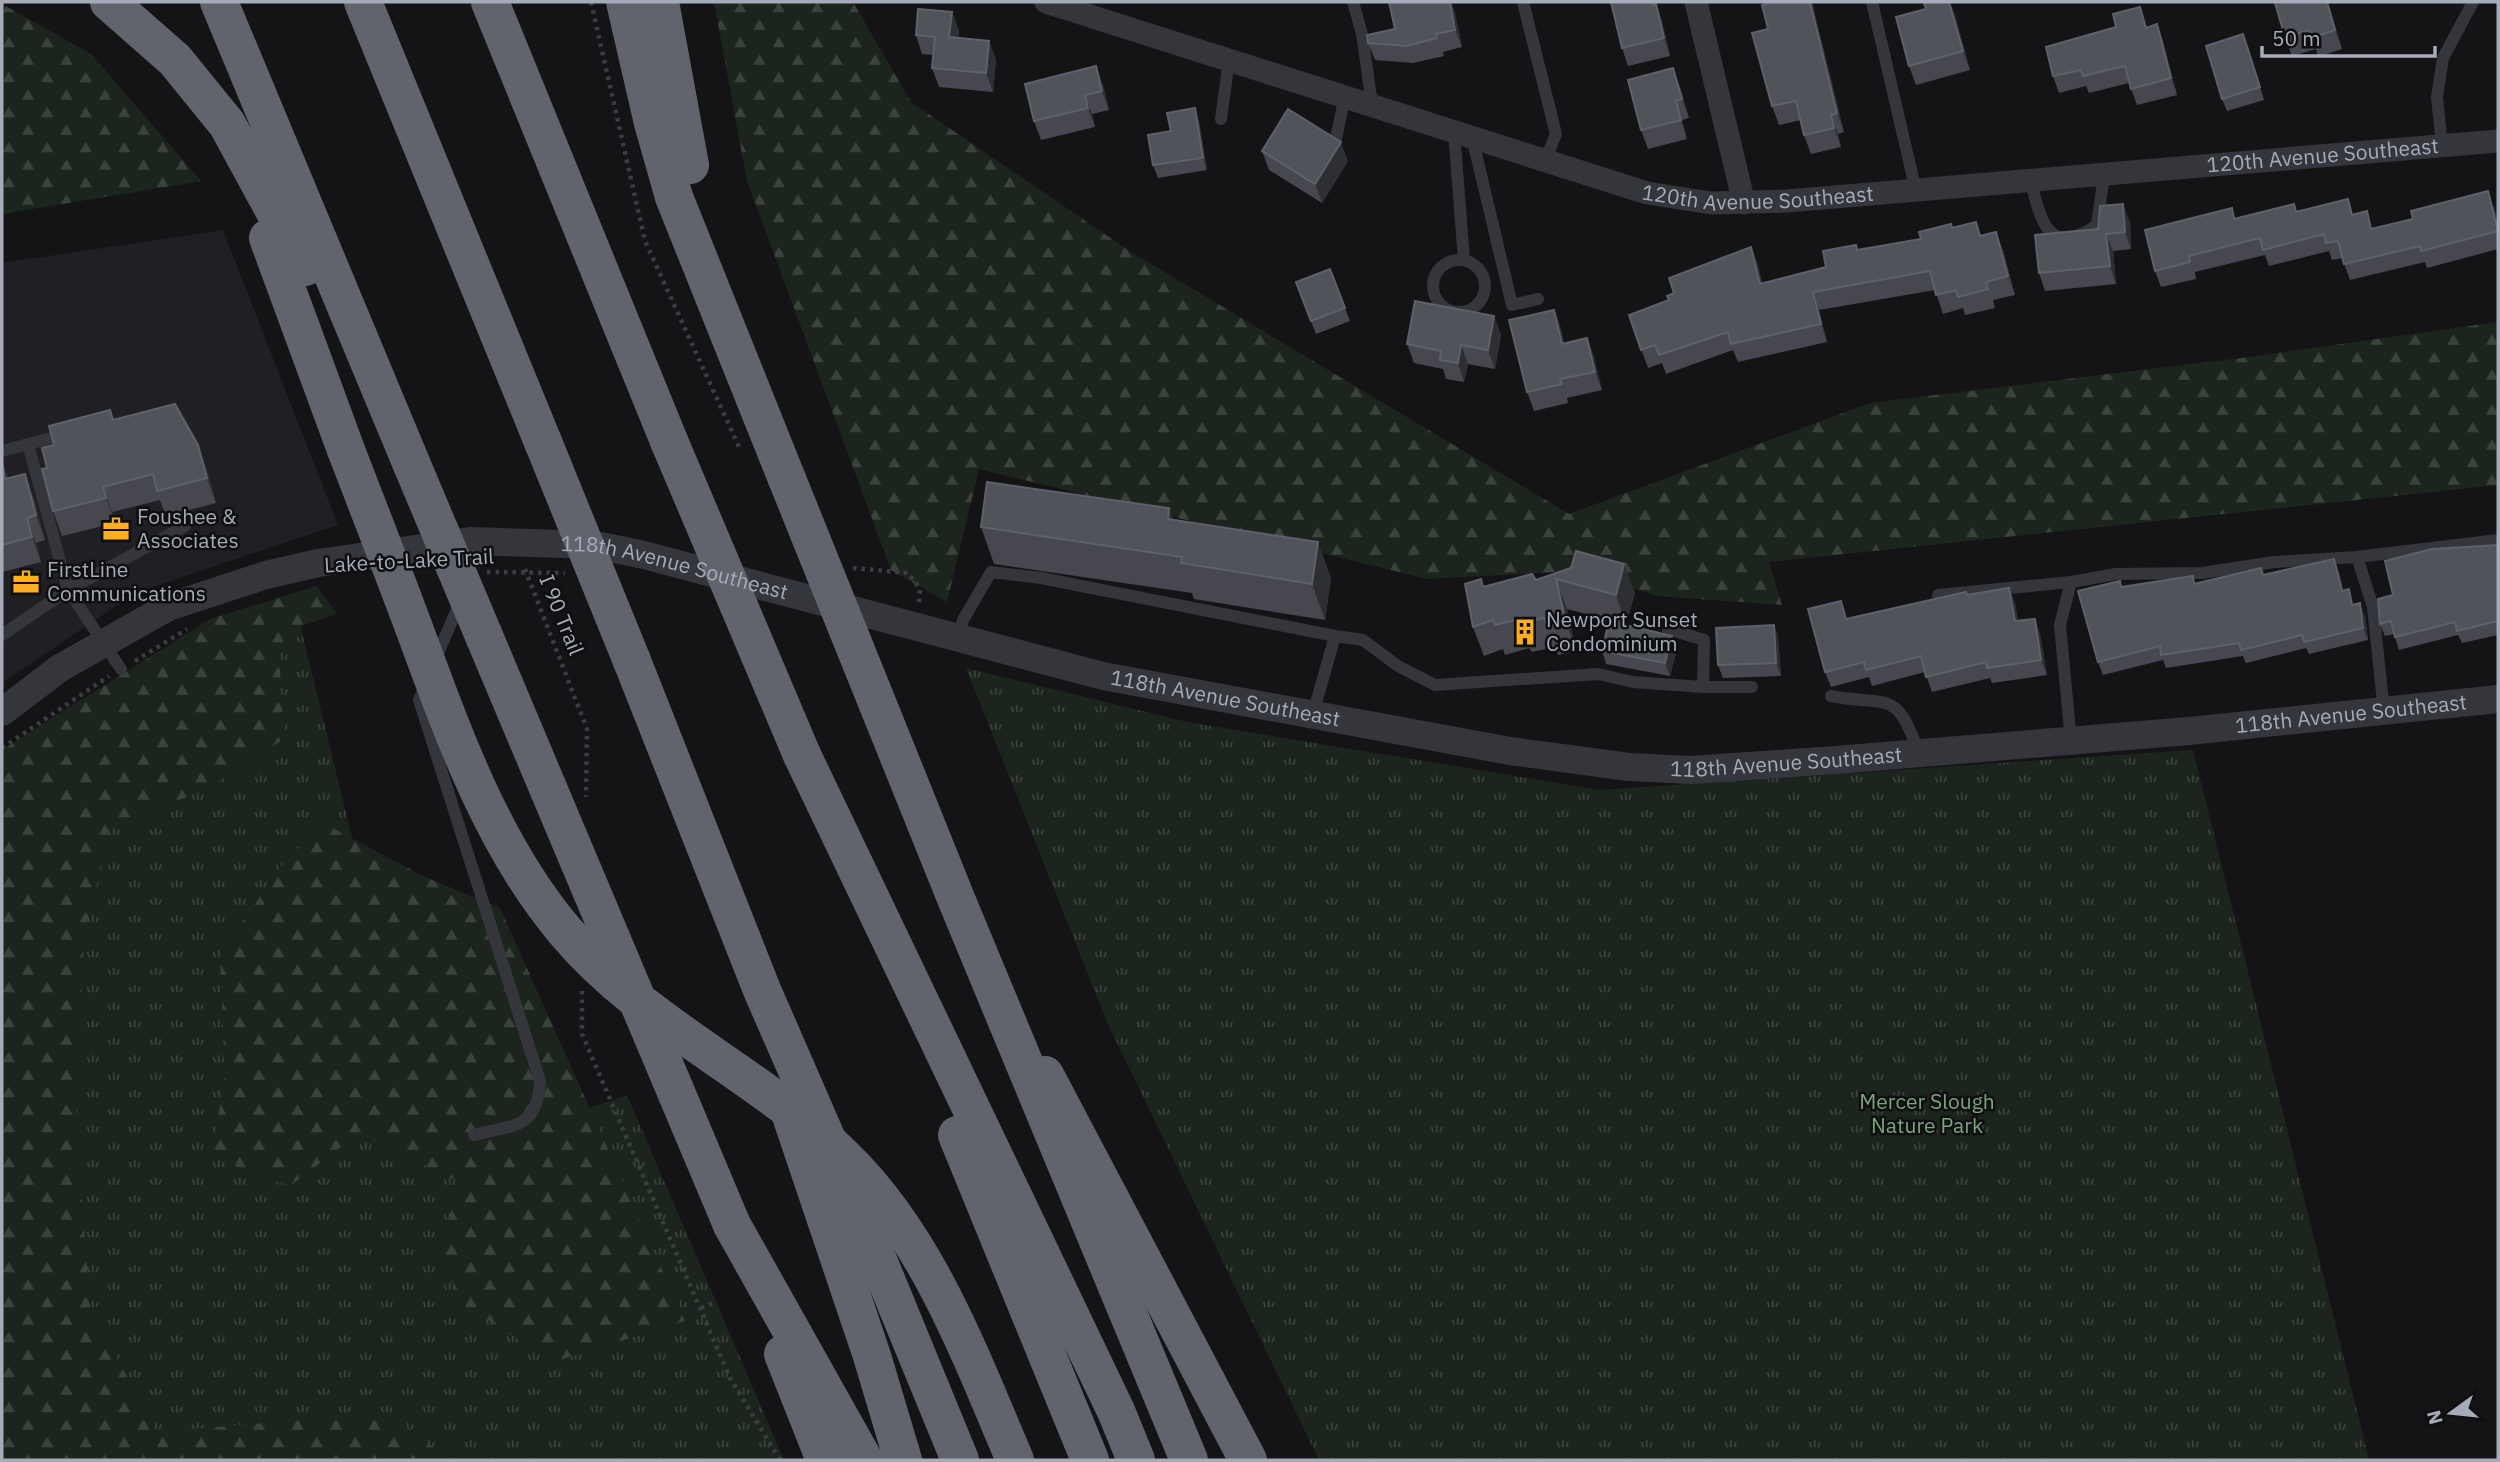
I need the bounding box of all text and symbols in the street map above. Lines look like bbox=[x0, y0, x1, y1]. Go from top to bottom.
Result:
scale bar bbox=[2262, 14, 2435, 58]
text: 50 m bbox=[2272, 24, 2321, 52]
street label: 120th Avenue Southeast bbox=[2205, 131, 2440, 179]
street label: 120th Avenue Southeast bbox=[1640, 177, 1875, 217]
place label: Foushee & Associates bbox=[137, 502, 239, 554]
office icon: Foushee & Associates bbox=[101, 514, 131, 544]
street label: 118th Avenue Southeast bbox=[560, 529, 791, 605]
street label: Lake-to-Lake Trail bbox=[323, 542, 495, 578]
place label: FirstLine Communications bbox=[47, 555, 206, 607]
office icon: FirstLine Communications bbox=[11, 567, 41, 597]
street label: I 90 Trail bbox=[533, 570, 591, 659]
place label: Newport Sunset Condominium bbox=[1546, 605, 1698, 657]
building icon: Newport Sunset Condominium bbox=[1510, 617, 1540, 647]
street label: 118th Avenue Southeast bbox=[1109, 663, 1342, 732]
street label: 118th Avenue Southeast bbox=[2234, 687, 2468, 739]
street label: 118th Avenue Southeast bbox=[1669, 740, 1903, 783]
park label: Mercer Slough Nature Park bbox=[1859, 1087, 1995, 1139]
north arrow bbox=[2416, 1378, 2486, 1448]
text: N bbox=[2421, 1408, 2448, 1427]

